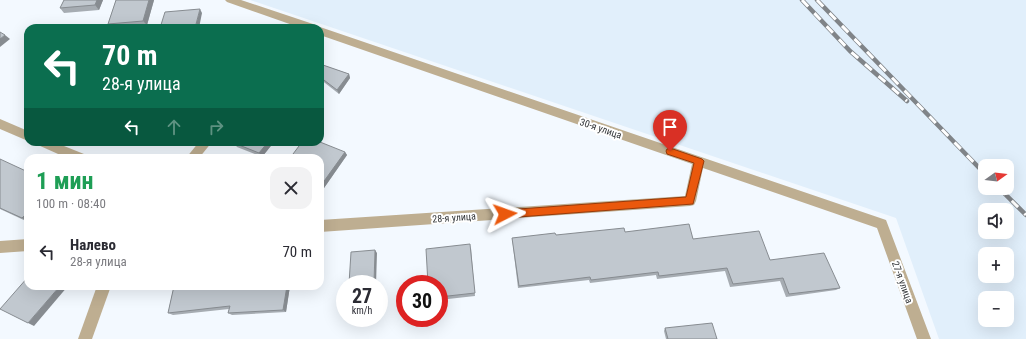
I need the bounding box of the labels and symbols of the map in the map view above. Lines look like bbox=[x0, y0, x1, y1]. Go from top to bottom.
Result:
pin bbox=[653, 110, 687, 151]
street label: 30-я улица bbox=[578, 116, 623, 141]
north arrow bbox=[978, 159, 1014, 195]
position arrow bbox=[484, 193, 526, 235]
street label: 28-я улица bbox=[432, 210, 476, 225]
street label: 27-я улица bbox=[890, 260, 915, 305]
speed limit sign: 30 bbox=[396, 275, 448, 327]

